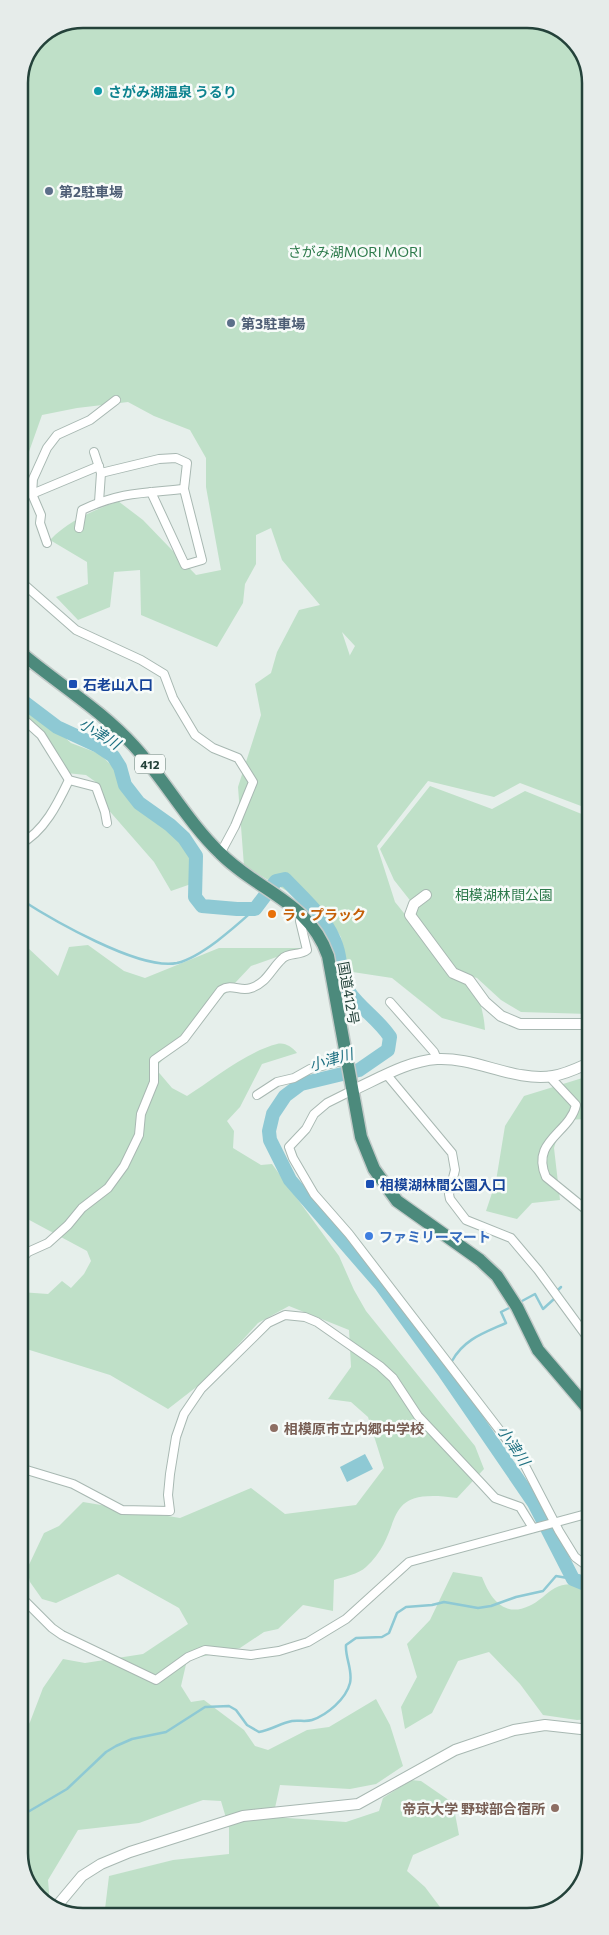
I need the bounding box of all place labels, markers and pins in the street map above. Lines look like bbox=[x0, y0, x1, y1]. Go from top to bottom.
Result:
place label: さがみ湖温泉 うるり bbox=[108, 83, 237, 100]
marker: さがみ湖温泉 うるり bbox=[92, 85, 104, 97]
place label: 第2駐車場 bbox=[59, 183, 123, 200]
marker: 第2駐車場 bbox=[43, 185, 55, 197]
place label: 第3駐車場 bbox=[241, 315, 305, 332]
marker: 第3駐車場 bbox=[225, 317, 237, 329]
place label: 石老山入口 bbox=[83, 676, 153, 693]
marker: 石老山入口 bbox=[67, 678, 79, 690]
place label: ラ・プラック bbox=[282, 906, 366, 923]
marker: ラ・プラック bbox=[266, 908, 278, 920]
place label: 相模湖林間公園入口 bbox=[380, 1176, 506, 1193]
marker: 相模湖林間公園入口 bbox=[364, 1178, 376, 1190]
place label: ファミリーマート bbox=[379, 1228, 491, 1245]
marker: ファミリーマート bbox=[363, 1230, 375, 1242]
place label: 相模原市立内郷中学校 bbox=[284, 1420, 424, 1437]
marker: 相模原市立内郷中学校 bbox=[268, 1422, 280, 1434]
place label: 帝京大学 野球部合宿所 bbox=[402, 1800, 545, 1817]
marker: 帝京大学 野球部合宿所 bbox=[549, 1802, 561, 1814]

